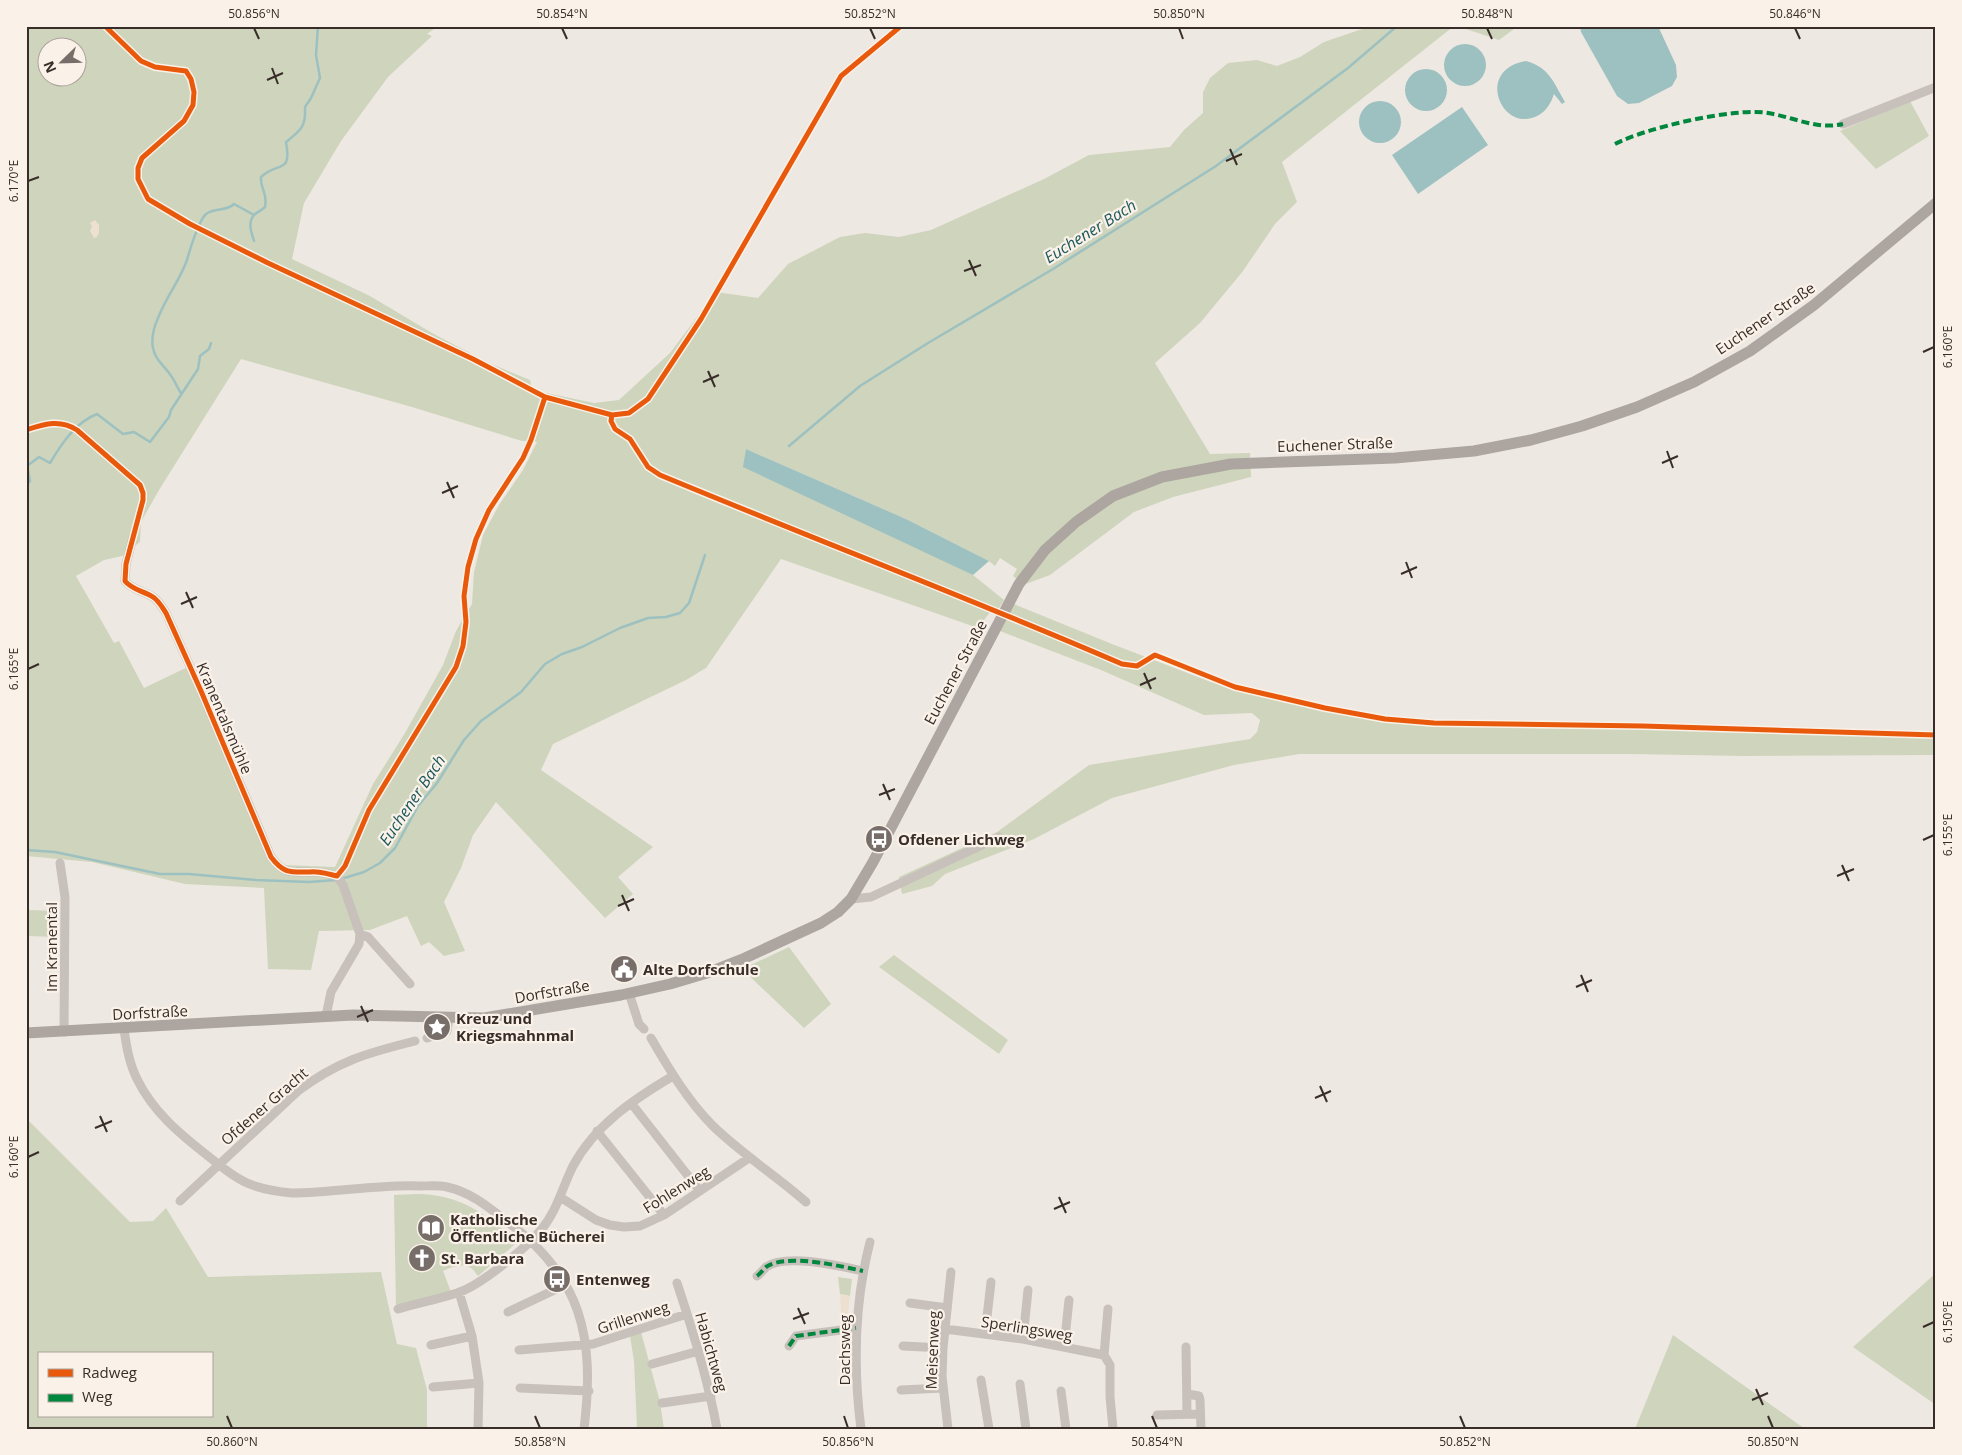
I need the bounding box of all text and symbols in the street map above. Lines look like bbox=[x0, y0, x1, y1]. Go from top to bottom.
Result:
text: 50.856°N bbox=[228, 5, 280, 22]
text: 50.854°N bbox=[536, 5, 588, 22]
text: 50.852°N bbox=[844, 5, 896, 22]
text: 50.850°N bbox=[1153, 5, 1205, 22]
text: 50.848°N bbox=[1461, 5, 1513, 22]
text: 50.846°N bbox=[1769, 5, 1821, 22]
north arrow bbox=[38, 38, 88, 88]
text: N bbox=[39, 58, 61, 76]
text: 6.170°E bbox=[5, 160, 22, 202]
water label: Euchener Bach bbox=[1040, 194, 1140, 268]
street label: Euchener Straße bbox=[1711, 277, 1819, 359]
text: 6.160°E bbox=[1939, 326, 1956, 368]
street label: Euchener Straße bbox=[1277, 432, 1393, 456]
street label: Euchener Straße bbox=[919, 616, 991, 728]
text: 6.165°E bbox=[5, 648, 22, 690]
street label: Kranentalsmühle bbox=[192, 659, 258, 777]
water label: Euchener Bach bbox=[374, 750, 450, 850]
text: 6.155°E bbox=[1939, 814, 1956, 856]
bus stop icon: Ofdener Lichweg bbox=[864, 824, 894, 854]
place label: Ofdener Lichweg bbox=[898, 829, 1025, 849]
street label: Im Kranental bbox=[41, 902, 61, 992]
public building icon: Alte Dorfschule bbox=[609, 954, 639, 984]
place label: Alte Dorfschule bbox=[643, 959, 759, 979]
street label: Dorfstraße bbox=[513, 975, 591, 1007]
street label: Dorfstraße bbox=[112, 1000, 188, 1024]
place label: Kreuz und Kriegsmahnmal bbox=[456, 1008, 574, 1045]
place icon: Kreuz und Kriegsmahnmal bbox=[422, 1012, 452, 1042]
street label: Ofdener Gracht bbox=[216, 1063, 312, 1149]
text: 6.160°E bbox=[5, 1136, 22, 1178]
street label: Fohlenweg bbox=[639, 1160, 713, 1218]
place label: Katholische Öffentliche Bücherei bbox=[450, 1209, 605, 1246]
library icon: Katholische Öffentliche Bücherei bbox=[416, 1213, 446, 1243]
church icon: St. Barbara bbox=[407, 1243, 437, 1273]
place label: St. Barbara bbox=[441, 1248, 524, 1268]
bus stop icon: Entenweg bbox=[542, 1264, 572, 1294]
place label: Entenweg bbox=[576, 1269, 650, 1289]
street label: Grillenweg bbox=[595, 1296, 671, 1338]
text: 6.150°E bbox=[1939, 1301, 1956, 1343]
street label: Habichtweg bbox=[691, 1310, 733, 1394]
street label: Meisenweg bbox=[921, 1310, 943, 1390]
street label: Sperlingsweg bbox=[980, 1311, 1074, 1345]
street label: Dachsweg bbox=[834, 1315, 854, 1385]
legend bbox=[38, 1352, 212, 1418]
text: Radweg bbox=[82, 1362, 137, 1382]
text: Weg bbox=[82, 1386, 112, 1406]
text: 50.860°N bbox=[206, 1433, 258, 1450]
text: 50.858°N bbox=[514, 1433, 566, 1450]
text: 50.856°N bbox=[822, 1433, 874, 1450]
text: 50.854°N bbox=[1131, 1433, 1183, 1450]
text: 50.852°N bbox=[1439, 1433, 1491, 1450]
text: 50.850°N bbox=[1747, 1433, 1799, 1450]

